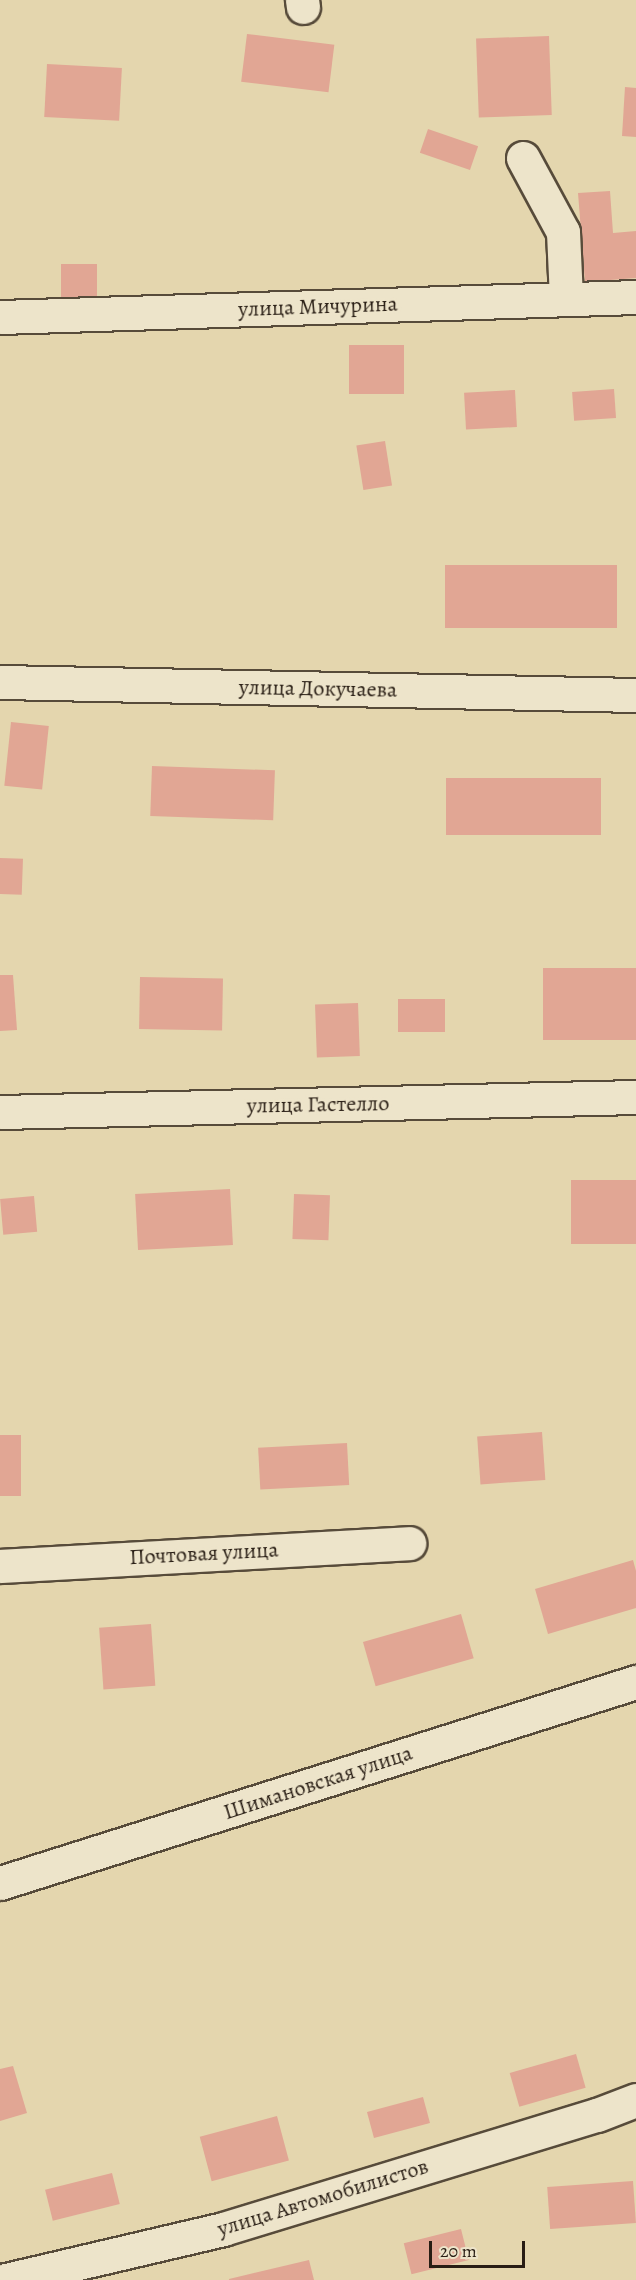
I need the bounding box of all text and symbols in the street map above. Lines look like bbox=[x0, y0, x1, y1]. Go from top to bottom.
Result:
street label: улица Мичурина bbox=[238, 291, 398, 323]
street label: улица Докучаева bbox=[239, 674, 397, 704]
street label: улица Гастелло bbox=[247, 1091, 389, 1119]
street label: Почтовая улица bbox=[129, 1537, 279, 1571]
street label: Шимановская улица bbox=[220, 1740, 416, 1826]
street label: улица Автомобилистов bbox=[214, 2153, 432, 2243]
scale bar bbox=[432, 2229, 528, 2267]
text: 20 m bbox=[440, 2239, 477, 2263]

